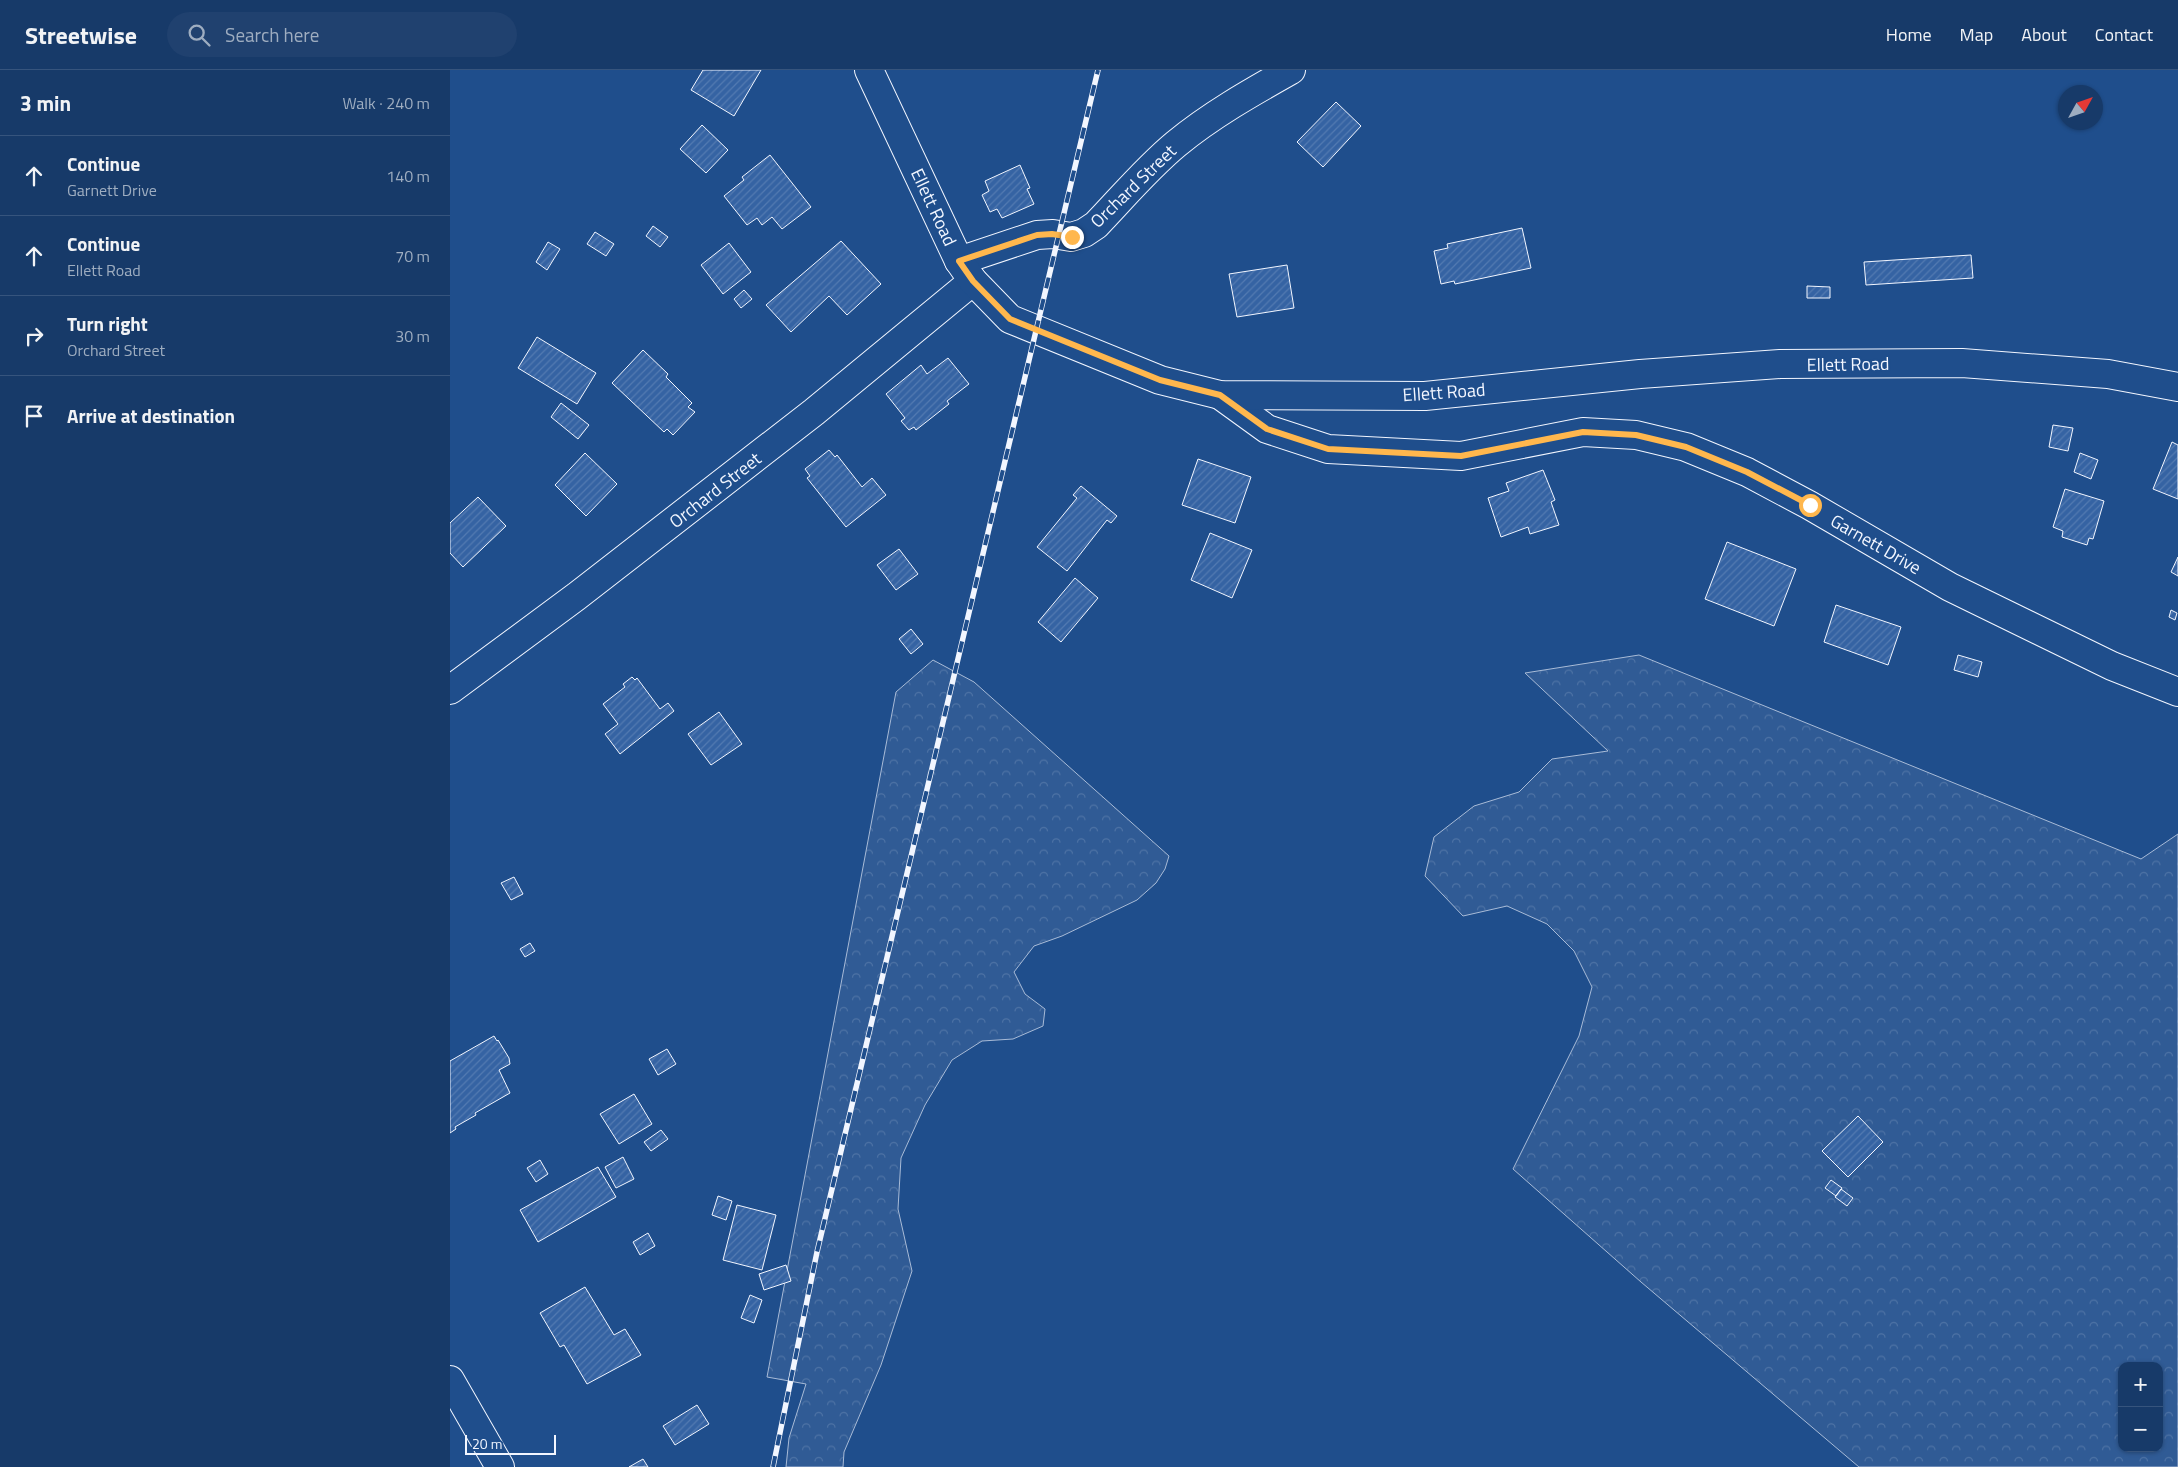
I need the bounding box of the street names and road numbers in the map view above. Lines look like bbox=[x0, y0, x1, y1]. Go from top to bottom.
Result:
street label: Orchard Street bbox=[1084, 137, 1183, 234]
street label: Ellett Road bbox=[904, 164, 964, 250]
street label: Ellett Road bbox=[1806, 350, 1890, 378]
street label: Ellett Road bbox=[1402, 376, 1486, 408]
street label: Orchard Street bbox=[663, 445, 767, 535]
street label: Garnett Drive bbox=[1826, 507, 1926, 581]

